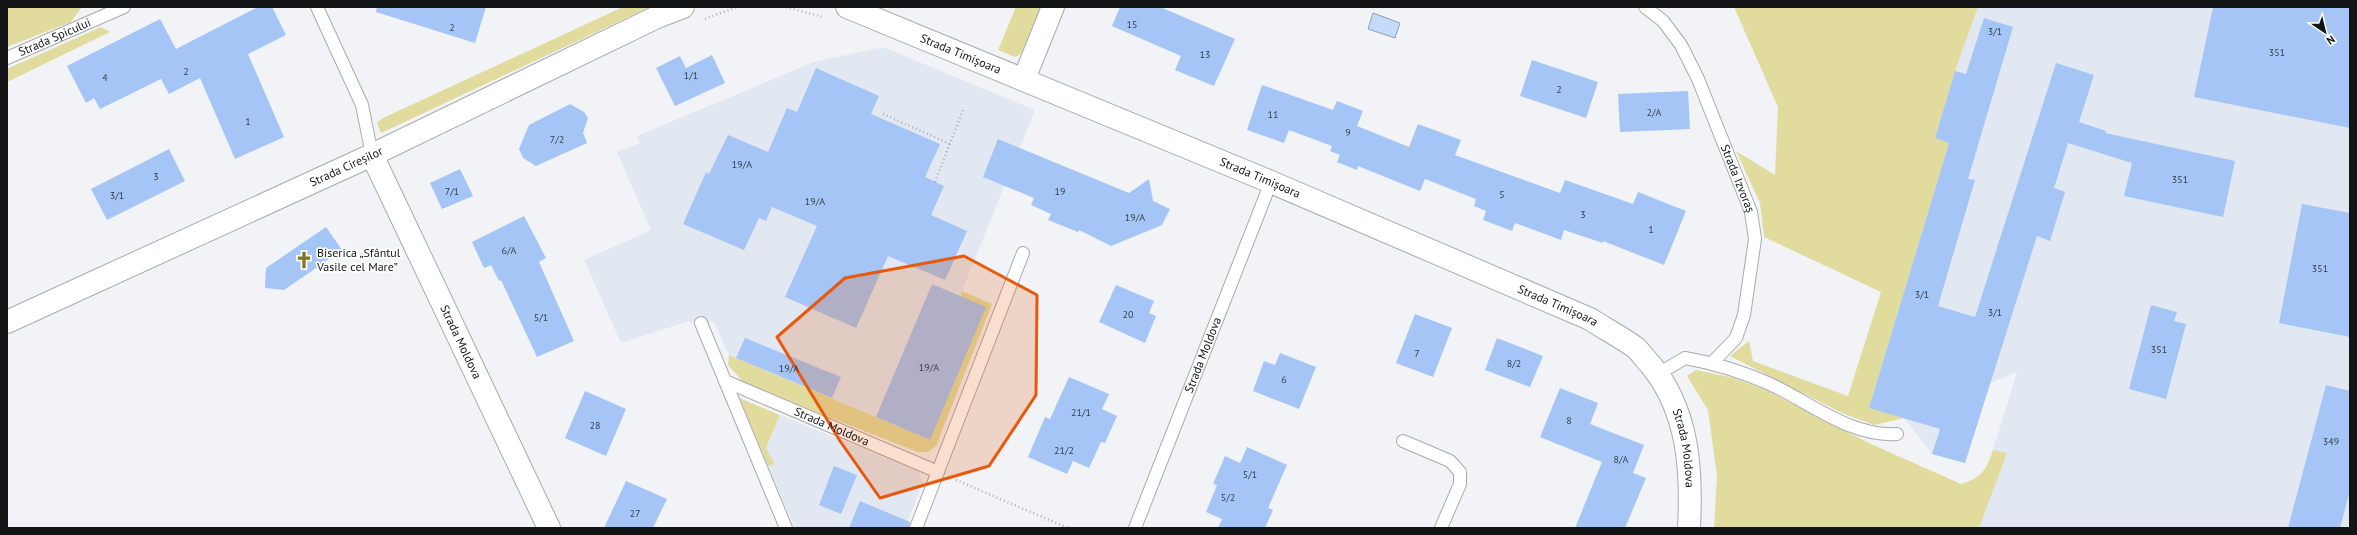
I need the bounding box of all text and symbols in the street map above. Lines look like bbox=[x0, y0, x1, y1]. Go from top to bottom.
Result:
north arrow bbox=[2305, 12, 2345, 52]
street label: Strada Spicului bbox=[16, 14, 93, 59]
house number: 15 bbox=[1127, 18, 1137, 31]
house number: 2 bbox=[449, 21, 455, 34]
house number: 3/1 bbox=[1988, 25, 2002, 38]
street label: Strada Timișoara bbox=[918, 30, 1004, 77]
text: N bbox=[2324, 32, 2338, 48]
house number: 351 bbox=[2269, 46, 2285, 59]
house number: 13 bbox=[1200, 48, 1210, 61]
house number: 2 bbox=[183, 65, 189, 78]
house number: 1/1 bbox=[684, 69, 698, 82]
house number: 4 bbox=[102, 71, 108, 84]
house number: 2 bbox=[1556, 83, 1562, 96]
house number: 2/A bbox=[1647, 106, 1662, 119]
house number: 11 bbox=[1268, 108, 1278, 121]
house number: 1 bbox=[245, 115, 251, 128]
house number: 9 bbox=[1345, 126, 1351, 139]
house number: 7/2 bbox=[550, 133, 564, 146]
street label: Strada Izvoraș bbox=[1718, 142, 1758, 215]
street label: Strada Cireșilor bbox=[307, 143, 385, 190]
street label: Strada Timișoara bbox=[1218, 154, 1303, 201]
house number: 19/A bbox=[732, 158, 752, 171]
house number: 3 bbox=[153, 170, 159, 183]
house number: 351 bbox=[2172, 173, 2188, 186]
house number: 7/1 bbox=[445, 185, 459, 198]
house number: 19 bbox=[1055, 185, 1065, 198]
house number: 5 bbox=[1499, 188, 1505, 201]
house number: 3/1 bbox=[110, 189, 124, 202]
house number: 19/A bbox=[805, 195, 825, 208]
house number: 3 bbox=[1580, 208, 1586, 221]
house number: 19/A bbox=[1125, 211, 1145, 224]
house number: 1 bbox=[1648, 223, 1654, 236]
house number: 6/A bbox=[502, 244, 517, 257]
place label: Biserica „Sfântul Vasile cel Mare” bbox=[316, 245, 401, 274]
church icon: Biserica „Sfântul Vasile cel Mare” bbox=[294, 250, 314, 270]
house number: 351 bbox=[2312, 262, 2328, 275]
street label: Strada Timișoara bbox=[1516, 281, 1601, 329]
house number: 3/1 bbox=[1915, 288, 1929, 301]
street label: Strada Moldova bbox=[437, 302, 485, 381]
house number: 3/1 bbox=[1988, 306, 2002, 319]
house number: 20 bbox=[1123, 308, 1134, 321]
house number: 5/1 bbox=[534, 311, 548, 324]
street label: Strada Moldova bbox=[1181, 315, 1224, 395]
house number: 351 bbox=[2151, 343, 2167, 356]
house number: 7 bbox=[1414, 347, 1420, 360]
house number: 8/2 bbox=[1507, 357, 1521, 370]
house number: 19/A bbox=[919, 361, 939, 374]
house number: 19/A bbox=[779, 362, 799, 375]
house number: 6 bbox=[1281, 373, 1287, 386]
street label: Strada Moldova bbox=[792, 403, 872, 449]
house number: 21/1 bbox=[1071, 406, 1091, 419]
street label: Strada Moldova bbox=[1670, 406, 1698, 488]
house number: 8 bbox=[1566, 414, 1572, 427]
house number: 28 bbox=[590, 419, 600, 432]
house number: 349 bbox=[2323, 435, 2339, 448]
house number: 21/2 bbox=[1054, 444, 1074, 457]
house number: 8/A bbox=[1614, 453, 1629, 466]
house number: 5/1 bbox=[1243, 468, 1257, 481]
house number: 5/2 bbox=[1221, 491, 1235, 504]
house number: 27 bbox=[630, 507, 640, 520]

